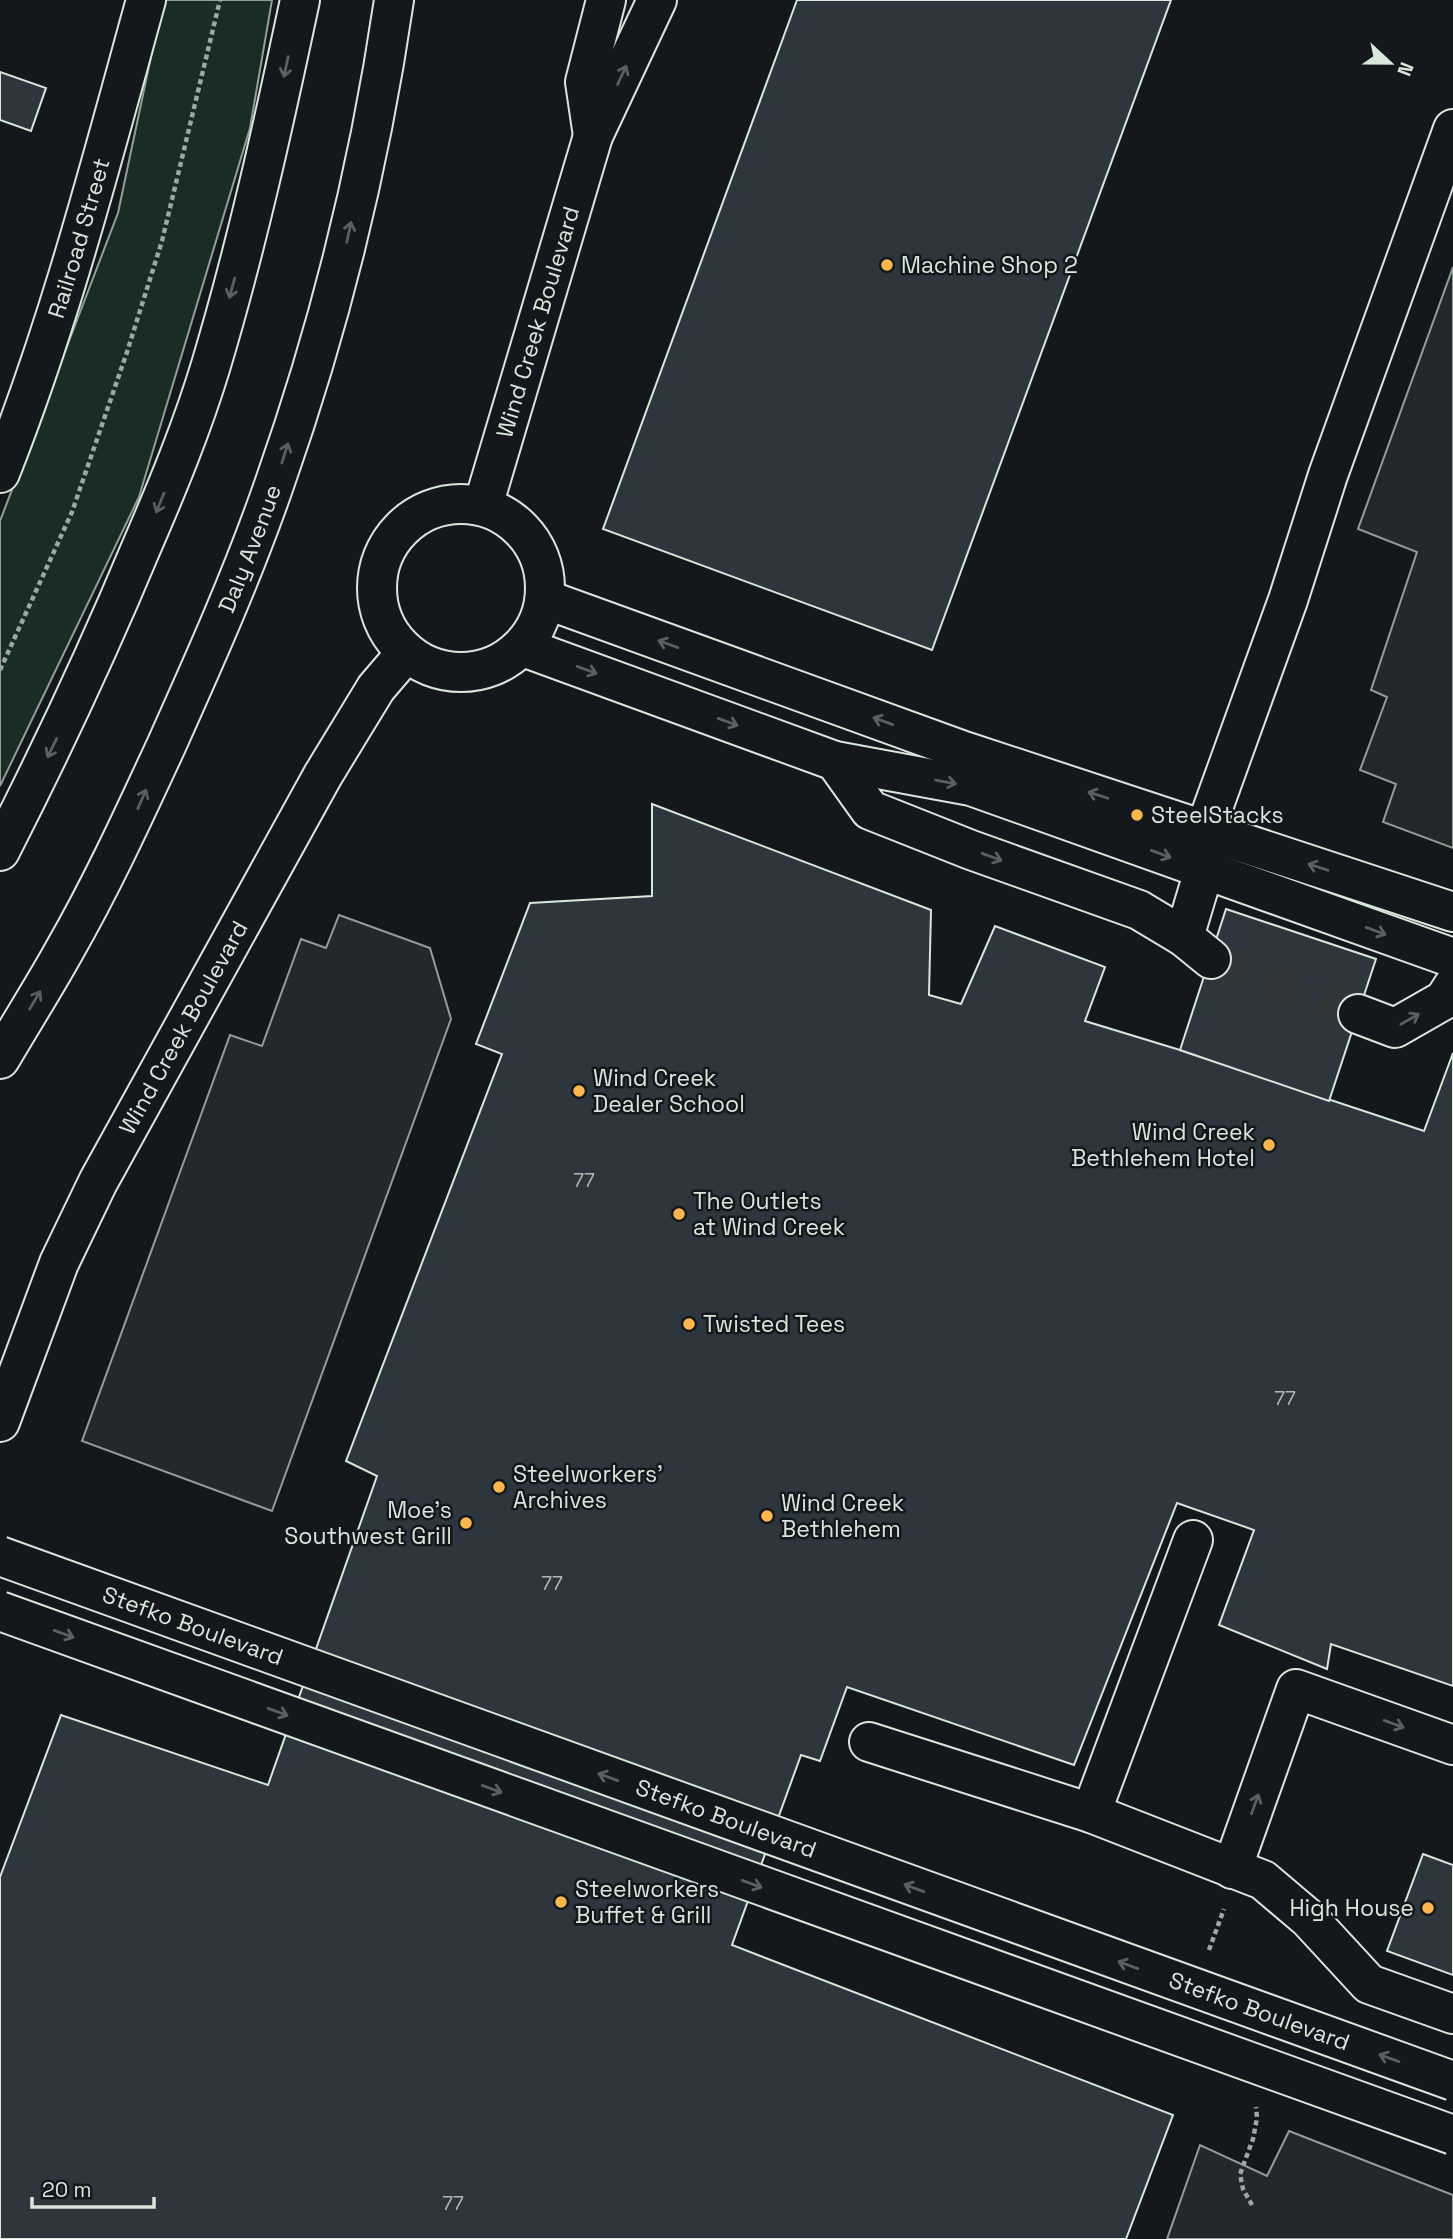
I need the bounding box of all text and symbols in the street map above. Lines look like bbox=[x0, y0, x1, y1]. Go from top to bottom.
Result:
north arrow bbox=[1355, 28, 1425, 98]
one-way arrow bbox=[279, 55, 292, 78]
text: N bbox=[1391, 59, 1419, 80]
one-way arrow bbox=[616, 65, 629, 86]
street label: Railroad Street bbox=[41, 155, 117, 322]
street label: Wind Creek Boulevard bbox=[489, 203, 586, 441]
one-way arrow bbox=[342, 221, 356, 244]
place label: Machine Shop 2 bbox=[901, 250, 1078, 280]
marker: Machine Shop 2 bbox=[879, 257, 895, 273]
one-way arrow bbox=[224, 276, 237, 298]
one-way arrow bbox=[280, 443, 292, 465]
street label: Daly Avenue bbox=[211, 481, 288, 617]
one-way arrow bbox=[153, 492, 166, 514]
one-way arrow bbox=[658, 637, 680, 650]
one-way arrow bbox=[575, 665, 597, 677]
one-way arrow bbox=[872, 714, 894, 726]
one-way arrow bbox=[716, 717, 738, 729]
one-way arrow bbox=[45, 737, 58, 758]
one-way arrow bbox=[934, 775, 957, 789]
one-way arrow bbox=[1087, 788, 1109, 800]
one-way arrow bbox=[136, 789, 149, 811]
place label: SteelStacks bbox=[1151, 800, 1284, 830]
marker: SteelStacks bbox=[1129, 807, 1145, 823]
one-way arrow bbox=[1150, 849, 1172, 861]
one-way arrow bbox=[980, 852, 1002, 864]
one-way arrow bbox=[1308, 860, 1330, 872]
street label: Wind Creek Boulevard bbox=[112, 915, 255, 1140]
one-way arrow bbox=[1364, 925, 1386, 938]
one-way arrow bbox=[28, 991, 42, 1011]
one-way arrow bbox=[1399, 1012, 1419, 1026]
place label: Wind Creek Dealer School bbox=[593, 1063, 745, 1119]
marker: Wind Creek Dealer School bbox=[571, 1083, 587, 1099]
place label: Wind Creek Bethlehem Hotel bbox=[1071, 1117, 1255, 1173]
marker: Wind Creek Bethlehem Hotel bbox=[1261, 1137, 1277, 1153]
house number: 77 bbox=[573, 1168, 595, 1193]
place label: The Outlets at Wind Creek bbox=[693, 1186, 845, 1242]
marker: The Outlets at Wind Creek bbox=[671, 1206, 687, 1222]
place label: Twisted Tees bbox=[703, 1309, 845, 1339]
marker: Twisted Tees bbox=[681, 1316, 697, 1332]
house number: 77 bbox=[1274, 1386, 1296, 1411]
place label: Steelworkers' Archives bbox=[513, 1459, 663, 1515]
marker: Steelworkers' Archives bbox=[491, 1479, 507, 1495]
place label: Wind Creek Bethlehem bbox=[781, 1488, 904, 1544]
place label: Moe's Southwest Grill bbox=[284, 1495, 452, 1551]
marker: Wind Creek Bethlehem bbox=[759, 1508, 775, 1524]
marker: Moe's Southwest Grill bbox=[458, 1515, 474, 1531]
house number: 77 bbox=[541, 1571, 563, 1596]
street label: Stefko Boulevard bbox=[98, 1579, 287, 1672]
one-way arrow bbox=[53, 1629, 75, 1642]
one-way arrow bbox=[267, 1707, 289, 1719]
one-way arrow bbox=[1383, 1719, 1405, 1731]
one-way arrow bbox=[598, 1769, 620, 1782]
street label: Stefko Boulevard bbox=[632, 1772, 821, 1865]
one-way arrow bbox=[480, 1784, 502, 1797]
one-way arrow bbox=[1250, 1794, 1262, 1816]
place label: Steelworkers Buffet & Grill bbox=[575, 1874, 719, 1930]
one-way arrow bbox=[740, 1879, 762, 1891]
one-way arrow bbox=[904, 1881, 926, 1893]
place label: High House bbox=[1289, 1893, 1414, 1923]
marker: Steelworkers Buffet & Grill bbox=[553, 1894, 569, 1910]
marker: High House bbox=[1420, 1900, 1436, 1916]
one-way arrow bbox=[1118, 1958, 1140, 1970]
street label: Stefko Boulevard bbox=[1165, 1965, 1354, 2057]
one-way arrow bbox=[1378, 2051, 1400, 2063]
scale bar bbox=[32, 2166, 154, 2210]
text: 20 m bbox=[42, 2176, 92, 2203]
house number: 77 bbox=[442, 2191, 464, 2216]

